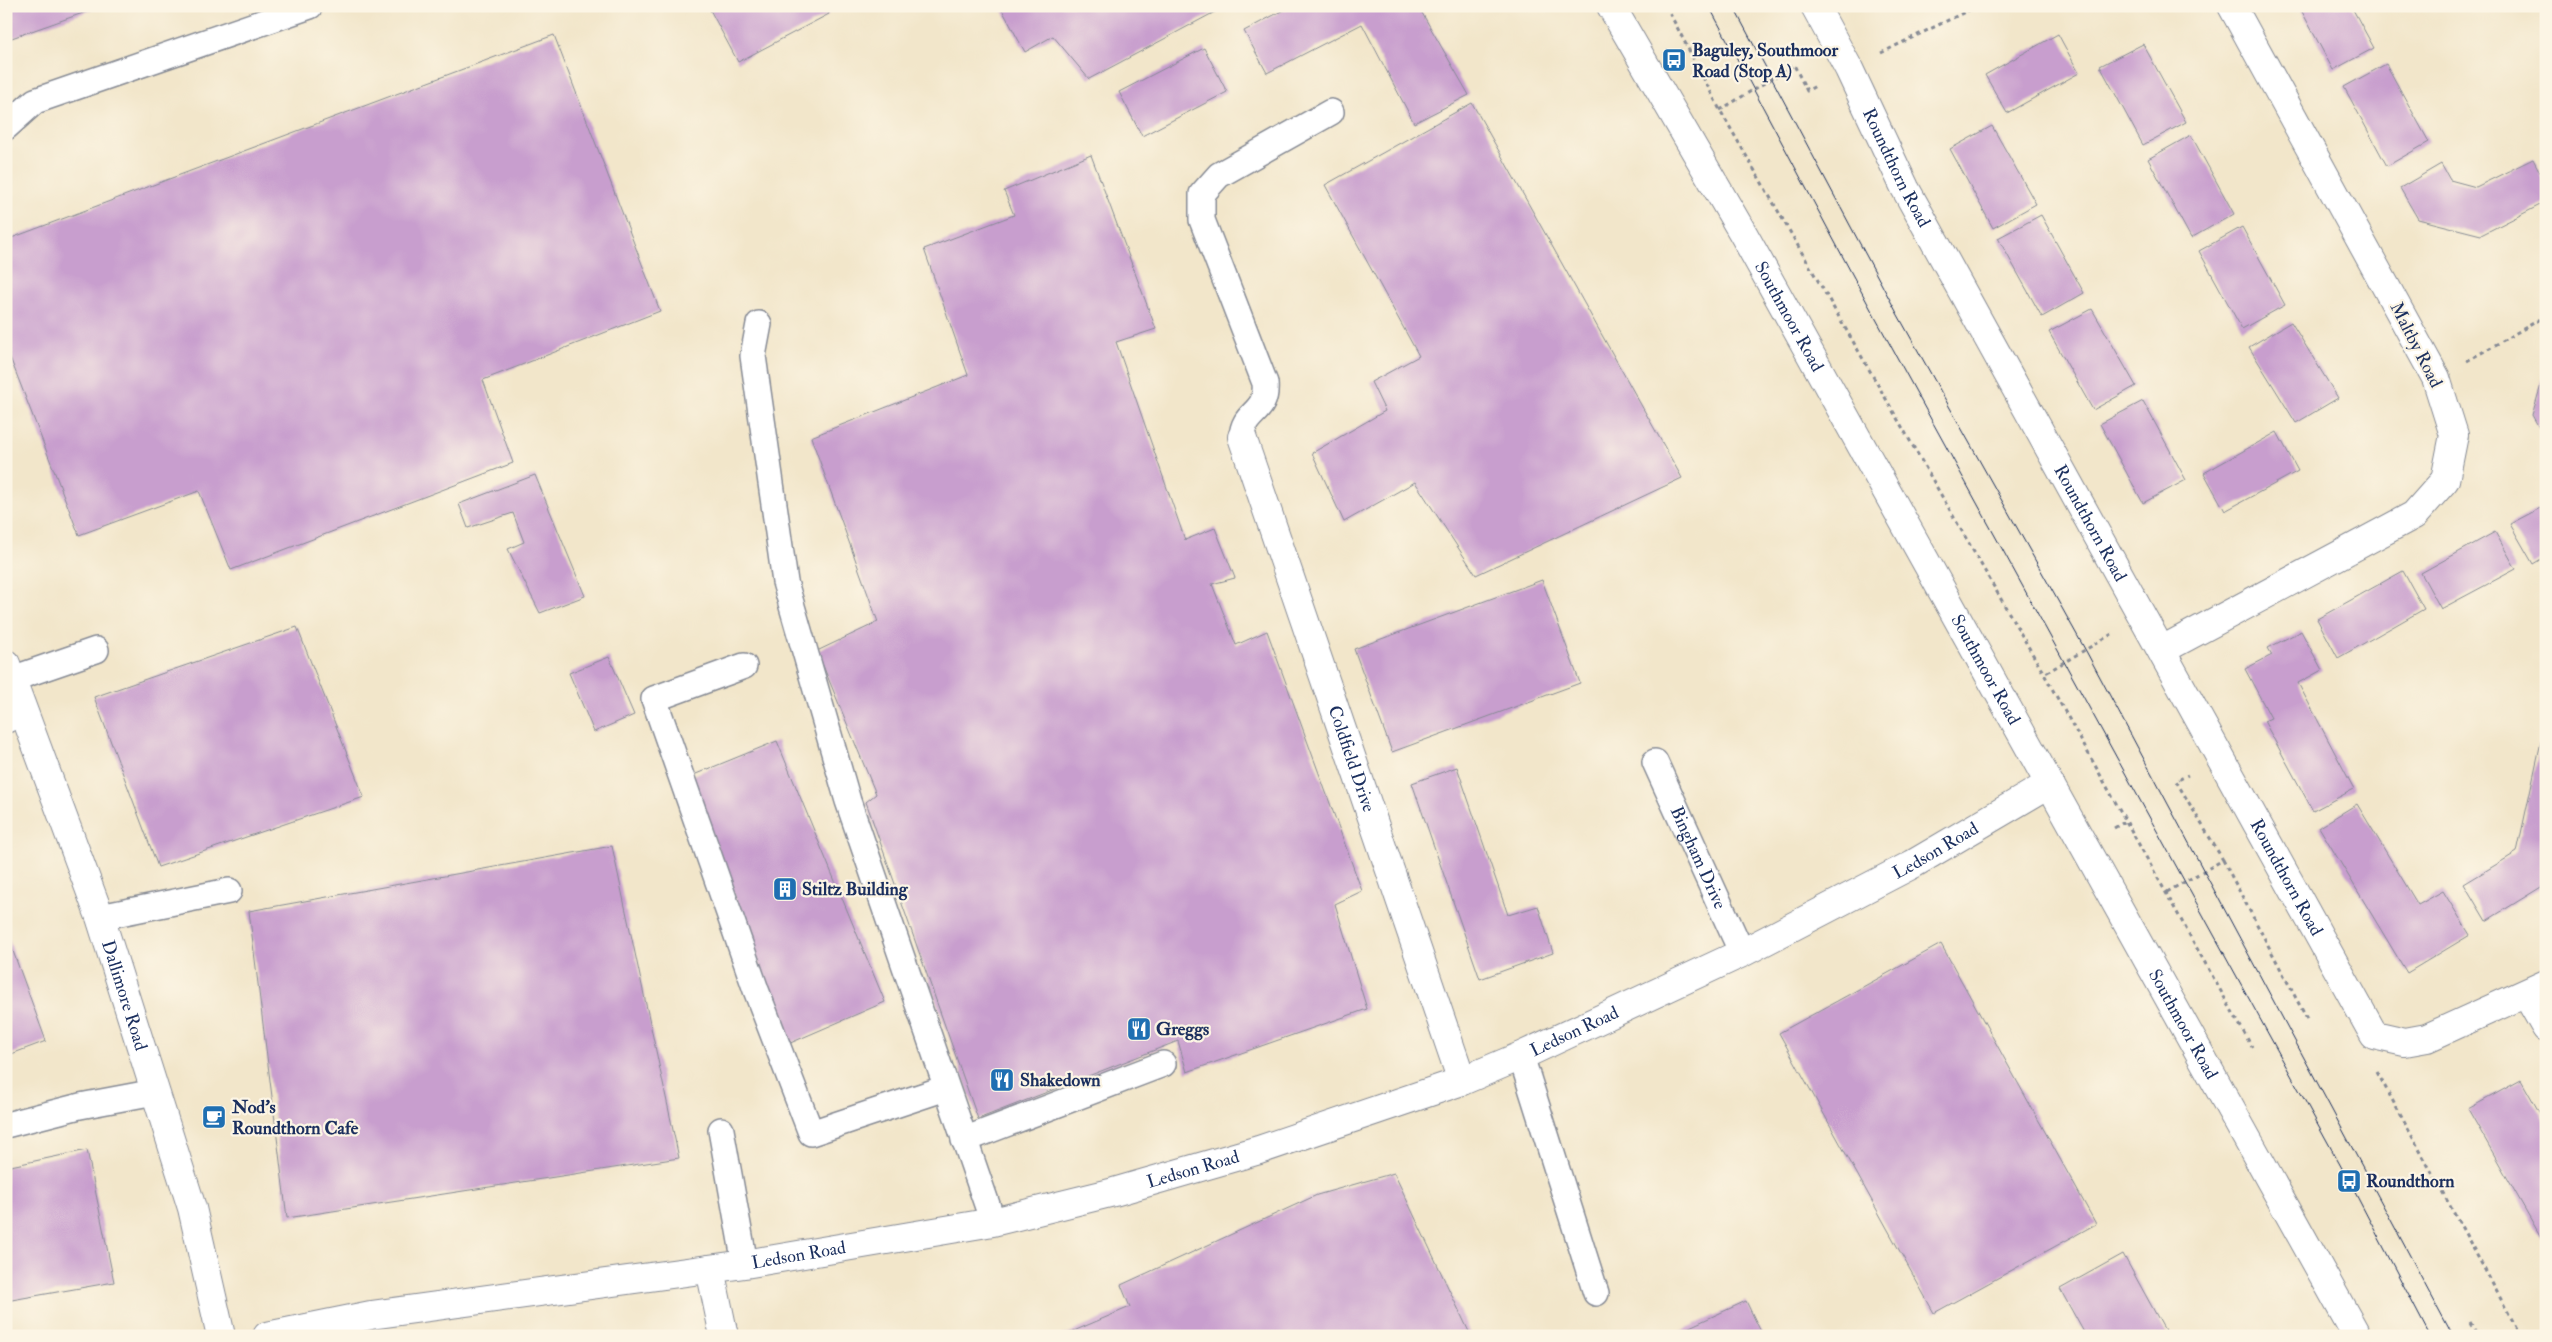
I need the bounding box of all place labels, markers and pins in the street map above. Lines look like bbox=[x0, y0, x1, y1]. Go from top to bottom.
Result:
place label: Baguley, Southmoor Road (Stop A) bbox=[1692, 39, 1839, 83]
bus stop icon: Baguley, Southmoor Road (Stop A) bbox=[1661, 47, 1687, 73]
building icon: Stiltz Building bbox=[772, 876, 798, 902]
place label: Stiltz Building bbox=[802, 878, 909, 901]
restaurant icon: Greggs bbox=[1126, 1016, 1152, 1042]
place label: Greggs bbox=[1156, 1018, 1209, 1041]
restaurant icon: Shakedown bbox=[989, 1067, 1015, 1093]
place label: Shakedown bbox=[1020, 1069, 1101, 1092]
place label: Nod's Roundthorn Cafe bbox=[231, 1096, 359, 1140]
cafe icon: Nod's Roundthorn Cafe bbox=[201, 1104, 227, 1130]
bus stop icon: Roundthorn bbox=[2336, 1168, 2362, 1194]
place label: Roundthorn bbox=[2366, 1170, 2455, 1193]

